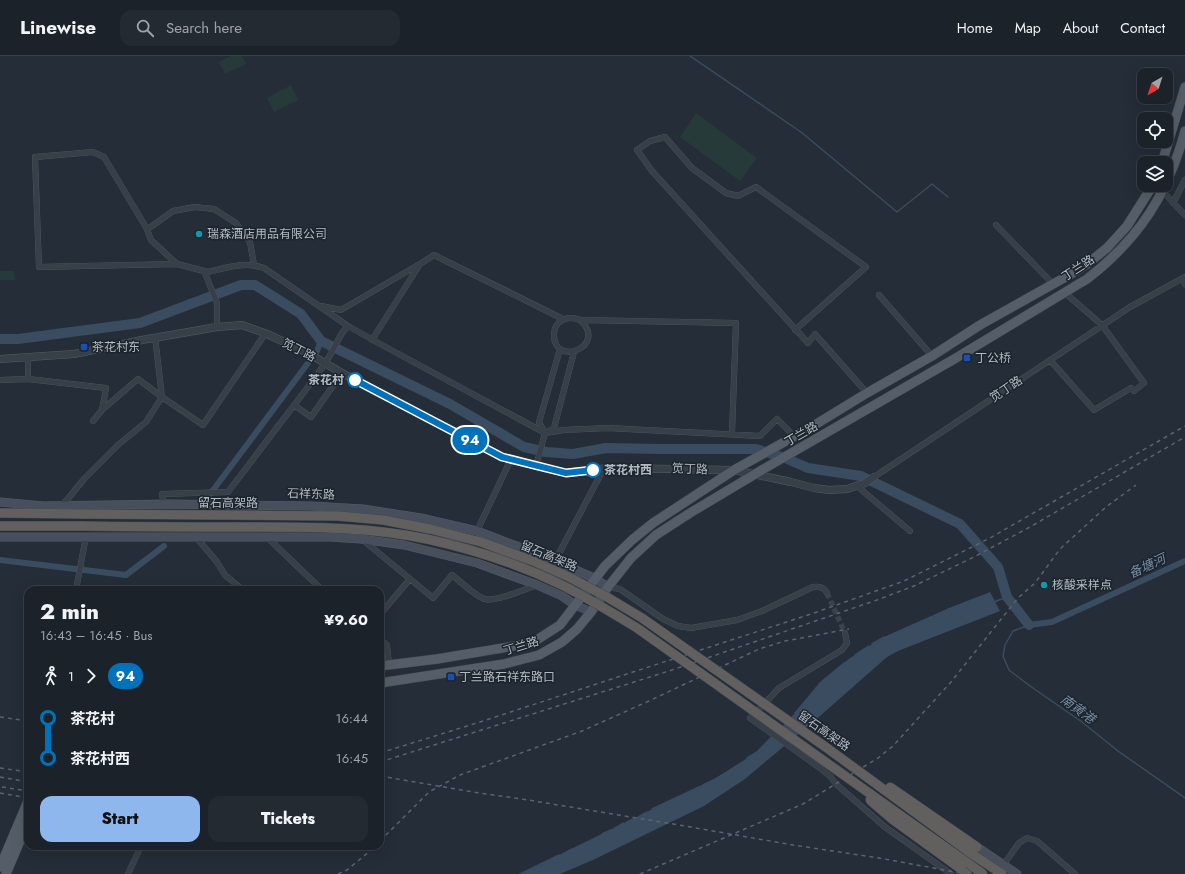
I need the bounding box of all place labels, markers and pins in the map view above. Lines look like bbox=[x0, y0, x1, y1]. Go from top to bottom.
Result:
place label: 瑞森酒店用品有限公司 bbox=[207, 225, 327, 243]
marker: 瑞森酒店用品有限公司 bbox=[194, 229, 204, 239]
place label: 茶花村东 bbox=[92, 338, 140, 356]
marker: 茶花村东 bbox=[79, 342, 89, 352]
place label: 丁公桥 bbox=[975, 349, 1011, 367]
marker: 丁公桥 bbox=[962, 353, 972, 363]
place label: 茶花村 bbox=[308, 371, 344, 389]
marker: 茶花村 bbox=[347, 372, 363, 388]
place label: 茶花村西 bbox=[604, 461, 652, 479]
marker: 茶花村西 bbox=[585, 462, 601, 478]
place label: 核酸采样点 bbox=[1052, 576, 1112, 594]
marker: 核酸采样点 bbox=[1039, 580, 1049, 590]
place label: 丁兰路石祥东路口 bbox=[459, 668, 555, 686]
marker: 丁兰路石祥东路口 bbox=[446, 672, 456, 682]

